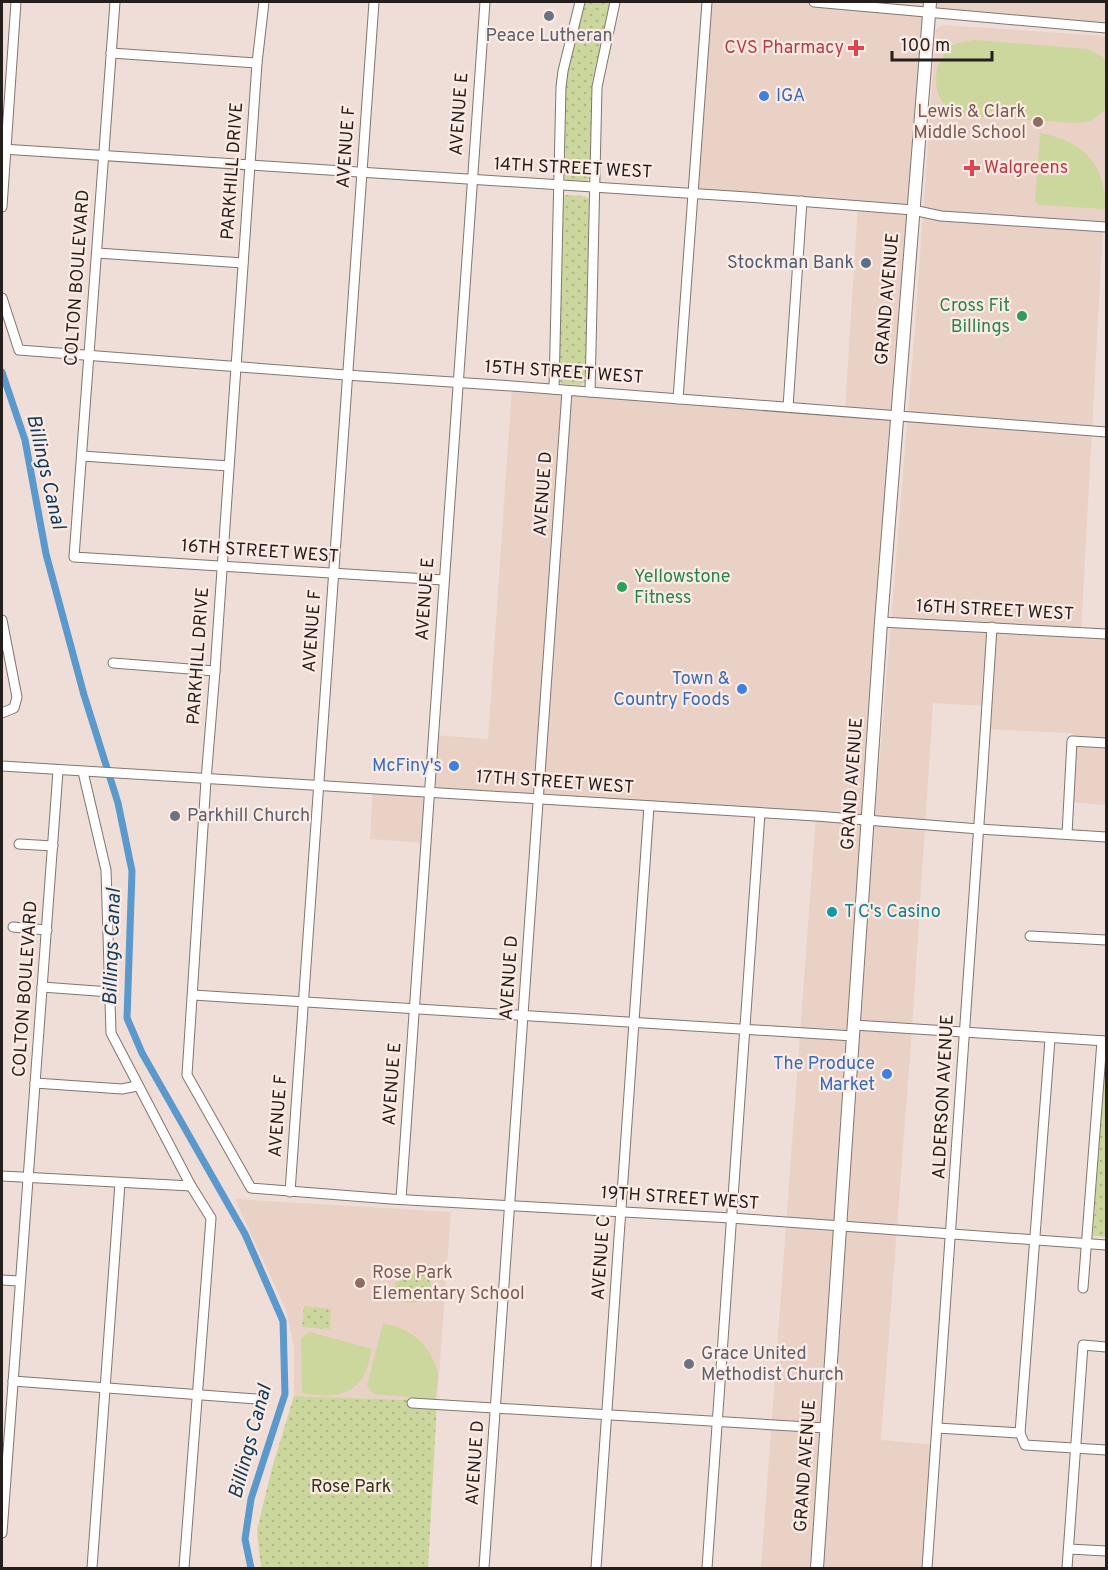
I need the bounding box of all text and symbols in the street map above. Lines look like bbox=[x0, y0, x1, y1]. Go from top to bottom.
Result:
marker: Peace Lutheran bbox=[542, 9, 556, 23]
scale bar bbox=[892, 24, 992, 62]
place label: Peace Lutheran bbox=[485, 25, 613, 48]
text: 100 m bbox=[901, 35, 950, 58]
place label: CVS Pharmacy bbox=[724, 37, 844, 60]
marker: CVS Pharmacy bbox=[849, 41, 863, 55]
street label: AVENUE E bbox=[446, 72, 474, 156]
place label: IGA bbox=[776, 85, 805, 108]
marker: IGA bbox=[757, 89, 771, 103]
street label: PARKHILL DRIVE bbox=[217, 101, 249, 241]
place label: Lewis & Clark Middle School bbox=[913, 101, 1026, 145]
street label: AVENUE F bbox=[333, 105, 361, 189]
marker: Lewis & Clark Middle School bbox=[1031, 115, 1045, 129]
street label: 14TH STREET WEST bbox=[493, 153, 653, 185]
place label: Walgreens bbox=[984, 157, 1068, 180]
marker: Walgreens bbox=[965, 161, 979, 175]
street label: COLTON BOULEVARD bbox=[60, 189, 96, 367]
street label: GRAND AVENUE bbox=[871, 232, 905, 366]
place label: Stockman Bank bbox=[727, 252, 854, 275]
marker: Stockman Bank bbox=[859, 256, 873, 270]
place label: Cross Fit Billings bbox=[939, 295, 1010, 339]
marker: Cross Fit Billings bbox=[1015, 309, 1029, 323]
street label: 15TH STREET WEST bbox=[484, 356, 644, 390]
water label: Billings Canal bbox=[19, 412, 71, 533]
street label: AVENUE D bbox=[530, 451, 558, 537]
street label: 16TH STREET WEST bbox=[180, 535, 340, 569]
street label: AVENUE E bbox=[412, 557, 440, 641]
place label: Yellowstone Fitness bbox=[634, 566, 731, 610]
marker: Yellowstone Fitness bbox=[615, 580, 629, 594]
street label: PARKHILL DRIVE bbox=[183, 586, 215, 726]
street label: AVENUE F bbox=[299, 589, 327, 673]
street label: 16TH STREET WEST bbox=[915, 595, 1075, 627]
place label: Town & Country Foods bbox=[613, 668, 730, 712]
marker: Town & Country Foods bbox=[735, 682, 749, 696]
street label: GRAND AVENUE bbox=[837, 717, 869, 851]
place label: McFiny's bbox=[372, 755, 442, 778]
marker: McFiny's bbox=[447, 759, 461, 773]
street label: 17TH STREET WEST bbox=[475, 766, 635, 800]
place label: Parkhill Church bbox=[187, 805, 310, 828]
marker: Parkhill Church bbox=[168, 809, 182, 823]
water label: Billings Canal bbox=[98, 887, 128, 1006]
street label: COLTON BOULEVARD bbox=[8, 900, 44, 1078]
place label: T C's Casino bbox=[844, 901, 941, 924]
marker: T C's Casino bbox=[825, 905, 839, 919]
street label: AVENUE D bbox=[496, 935, 524, 1021]
street label: ALDERSON AVENUE bbox=[928, 1014, 960, 1180]
street label: AVENUE E bbox=[379, 1042, 407, 1126]
place label: The Produce Market bbox=[773, 1053, 875, 1097]
marker: The Produce Market bbox=[880, 1067, 894, 1081]
street label: AVENUE F bbox=[265, 1074, 293, 1158]
street label: 19TH STREET WEST bbox=[600, 1182, 760, 1216]
street label: AVENUE C bbox=[588, 1215, 616, 1301]
place label: Rose Park Elementary School bbox=[372, 1262, 525, 1306]
marker: Rose Park Elementary School bbox=[353, 1276, 367, 1290]
place label: Grace United Methodist Church bbox=[701, 1343, 844, 1387]
marker: Grace United Methodist Church bbox=[682, 1357, 696, 1371]
water label: Billings Canal bbox=[223, 1381, 279, 1502]
street label: GRAND AVENUE bbox=[790, 1399, 822, 1533]
street label: AVENUE D bbox=[462, 1420, 490, 1506]
park label: Rose Park bbox=[311, 1476, 391, 1499]

